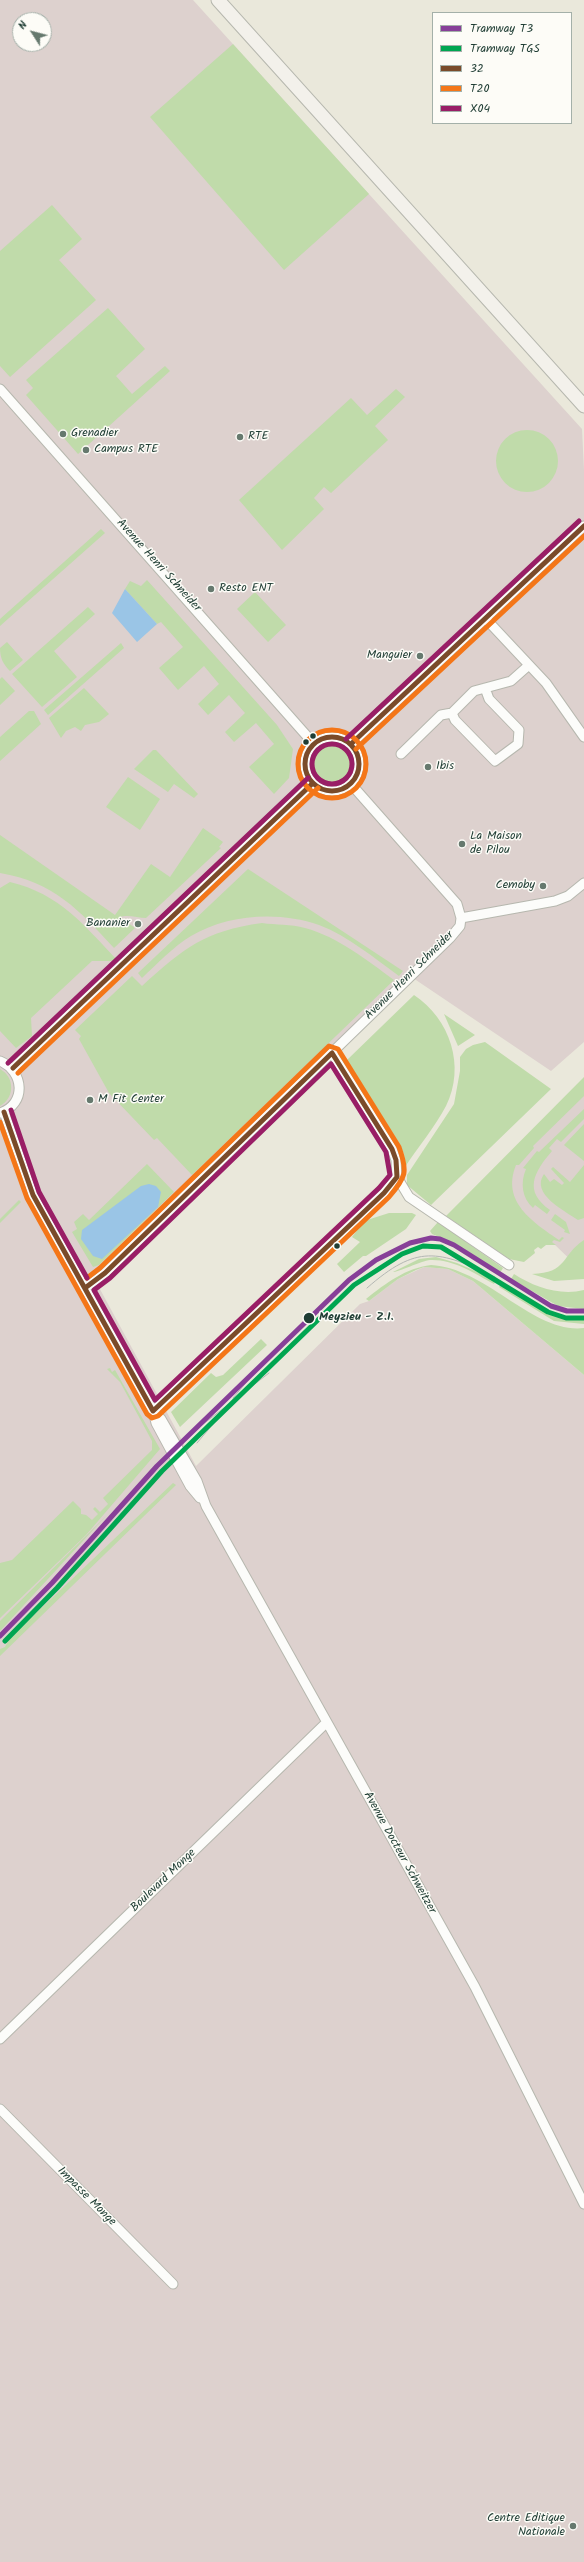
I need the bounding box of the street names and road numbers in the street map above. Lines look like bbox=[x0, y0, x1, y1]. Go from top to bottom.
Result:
street label: Avenue Henri Schneider bbox=[113, 517, 203, 615]
street label: Avenue Henri Schneider bbox=[363, 929, 457, 1023]
street label: Avenue Docteur Schweitzer bbox=[359, 1790, 439, 1916]
street label: Boulevard Monge bbox=[128, 1846, 200, 1916]
street label: Impasse Monge bbox=[54, 2165, 118, 2229]

